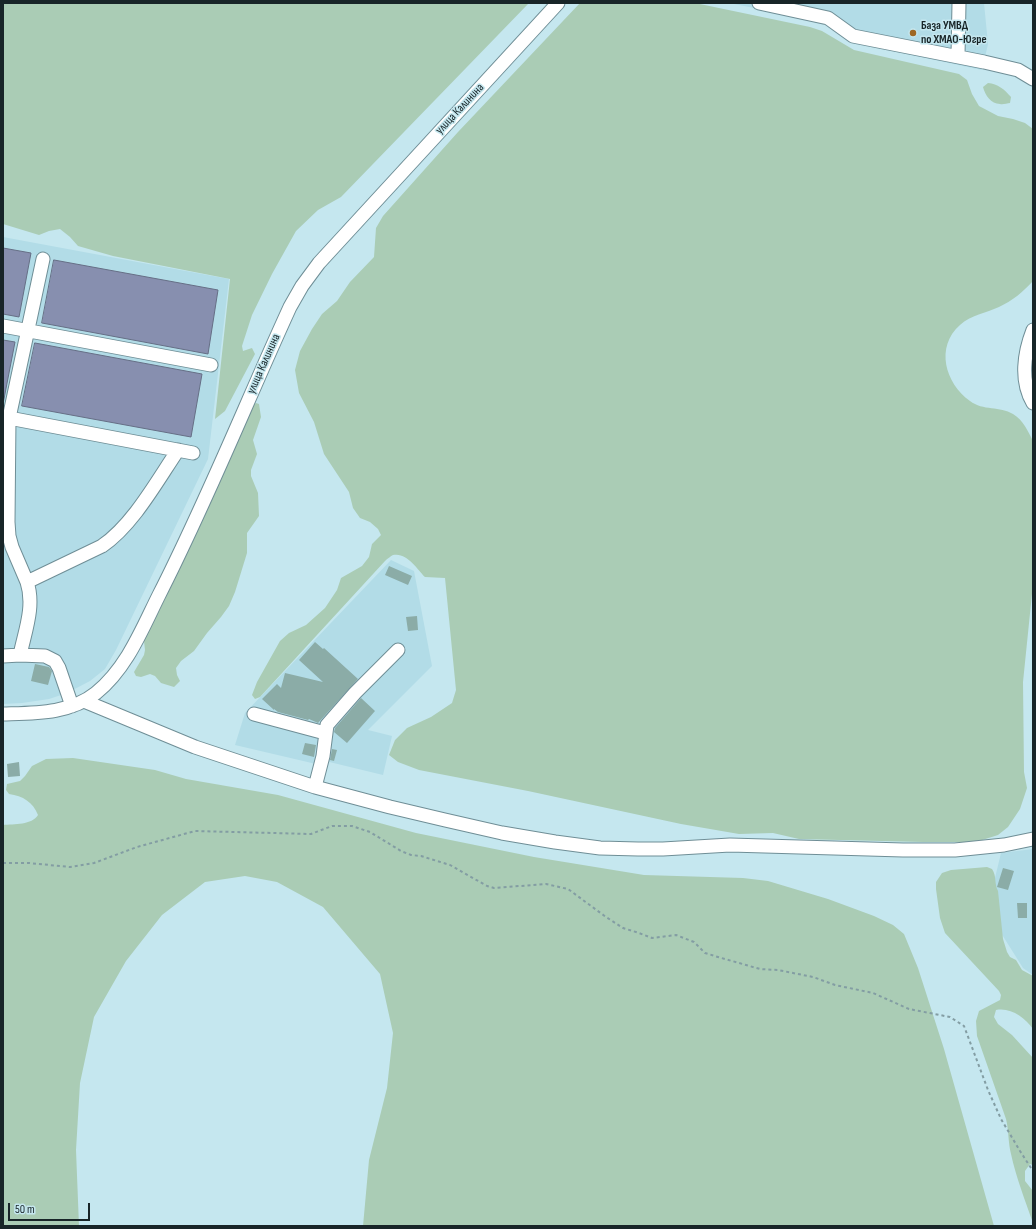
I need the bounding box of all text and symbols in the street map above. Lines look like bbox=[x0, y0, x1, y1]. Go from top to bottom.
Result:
place label: База УМВД по ХМАО-Югре bbox=[921, 19, 987, 47]
marker: База УМВД по ХМАО-Югре bbox=[908, 28, 918, 38]
street label: улица Калинина bbox=[433, 81, 487, 137]
street label: улица Калинина bbox=[244, 332, 284, 396]
scale bar bbox=[10, 1195, 92, 1221]
text: 50 m bbox=[15, 1202, 35, 1217]

